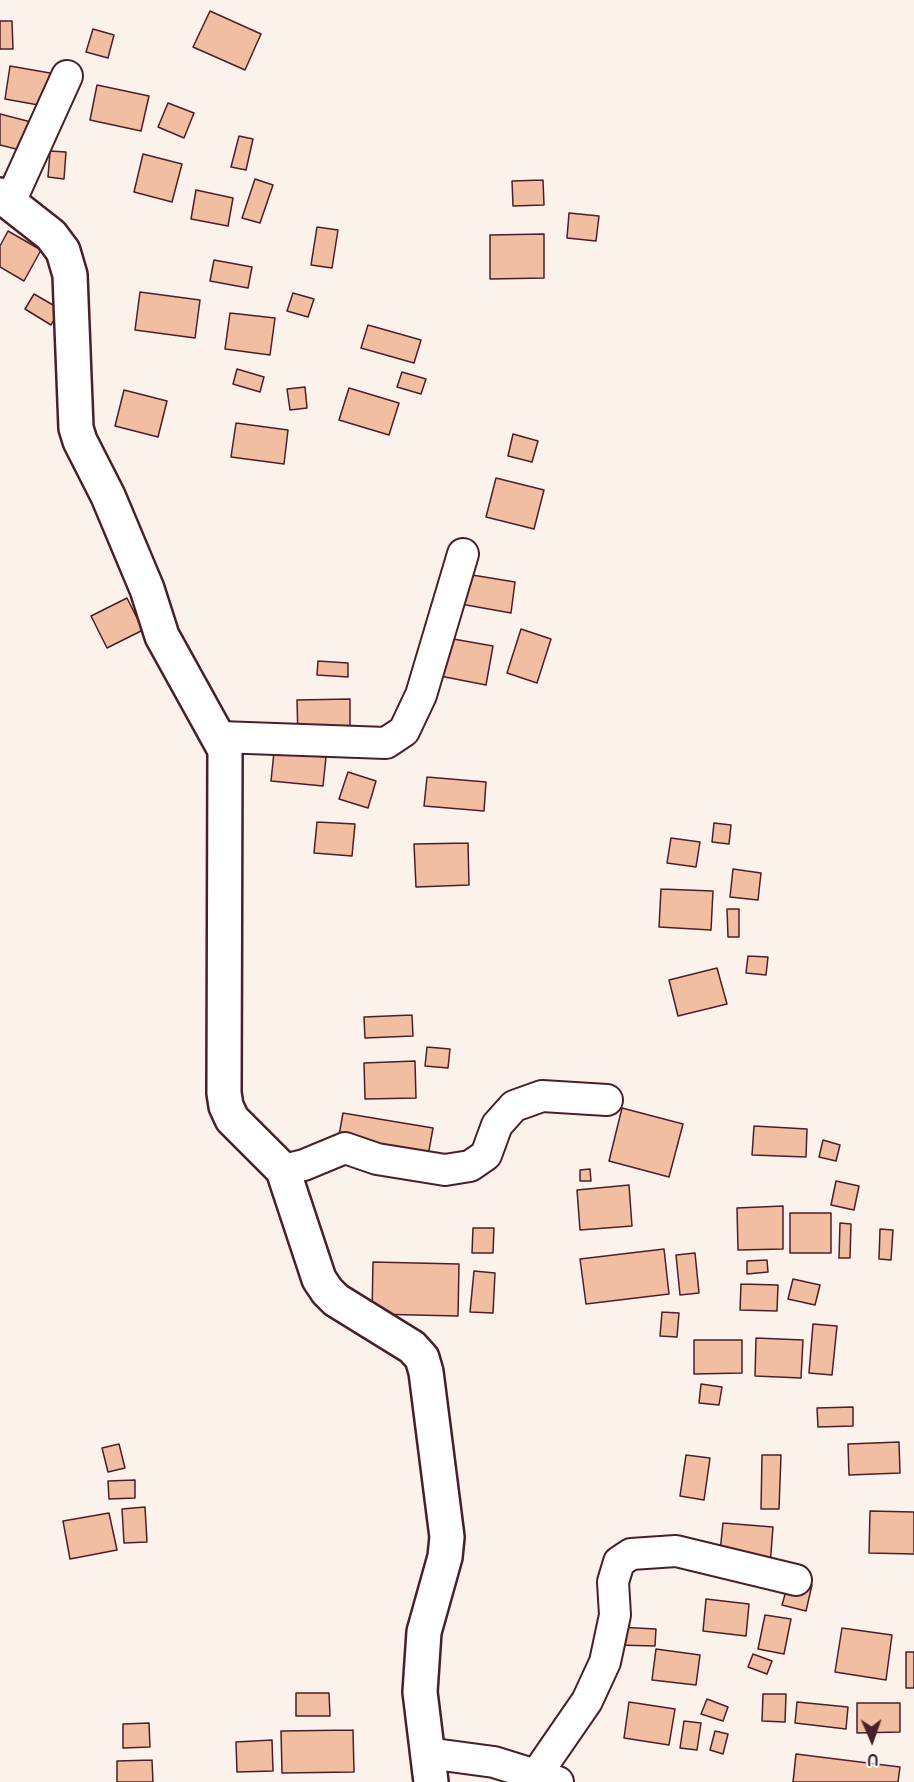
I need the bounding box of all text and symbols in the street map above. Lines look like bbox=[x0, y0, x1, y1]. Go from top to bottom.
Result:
north arrow bbox=[842, 1710, 902, 1770]
text: U bbox=[867, 1749, 879, 1768]

